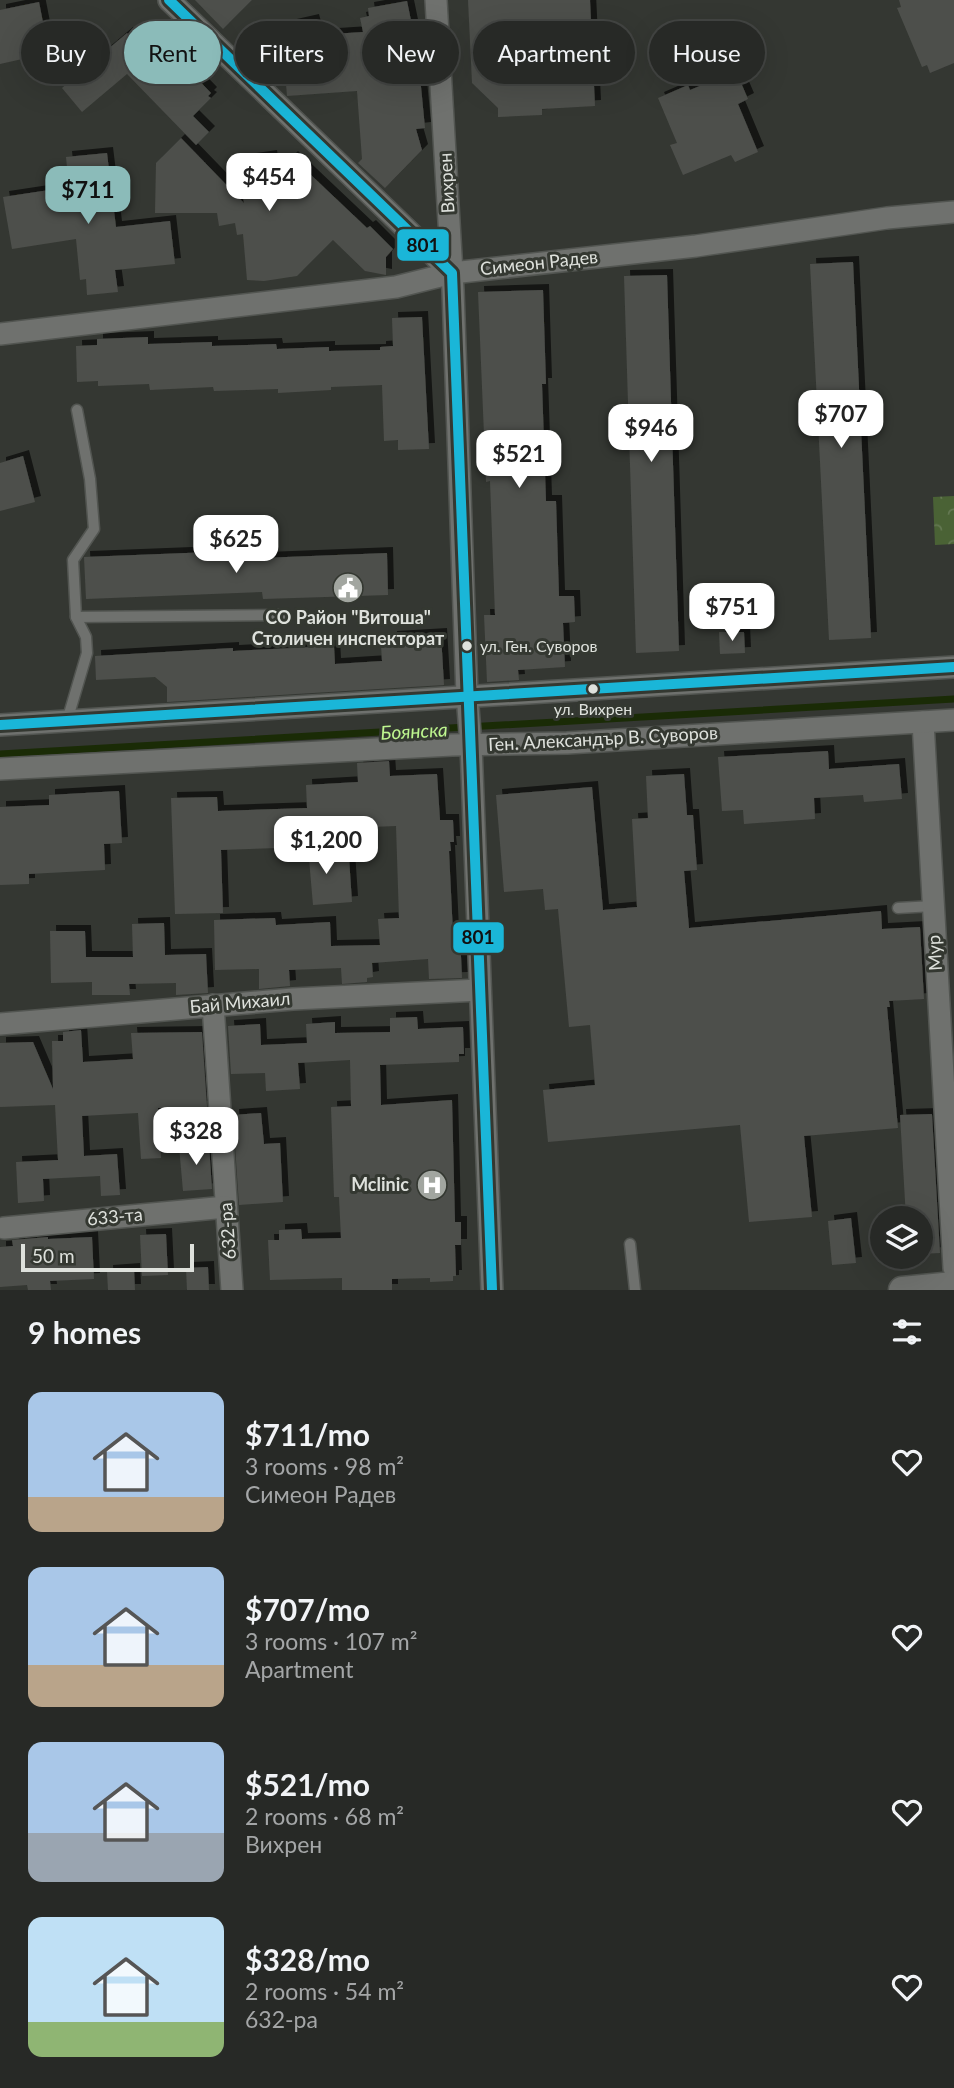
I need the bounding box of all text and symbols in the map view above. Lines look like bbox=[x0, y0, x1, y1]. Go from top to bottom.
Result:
chip: Buy bbox=[21, 21, 110, 84]
chip: Rent bbox=[124, 21, 221, 84]
chip: Filters bbox=[235, 21, 348, 84]
chip: New bbox=[362, 21, 459, 84]
chip: Apartment bbox=[473, 21, 635, 84]
chip: House bbox=[649, 21, 765, 84]
street label: Вихрен bbox=[433, 152, 459, 214]
pin: $454 bbox=[228, 154, 310, 213]
text: $454 bbox=[242, 162, 296, 190]
pin: $711 bbox=[47, 166, 129, 226]
text: $711 bbox=[61, 175, 115, 203]
line badge: 801 bbox=[396, 228, 450, 262]
text: 801 bbox=[406, 233, 440, 256]
street label: Симеон Радев bbox=[479, 245, 599, 279]
pin: $707 bbox=[800, 391, 882, 450]
text: $707 bbox=[814, 399, 868, 427]
pin: $946 bbox=[610, 405, 692, 464]
text: $946 bbox=[624, 413, 678, 441]
pin: $521 bbox=[478, 430, 560, 490]
text: $521 bbox=[492, 439, 546, 467]
pin: $625 bbox=[195, 516, 277, 575]
text: $625 bbox=[209, 524, 263, 552]
public building icon: СО Район "Витоша" Столичен инспекторат bbox=[331, 571, 365, 605]
pin: $751 bbox=[691, 584, 773, 643]
text: $751 bbox=[705, 592, 759, 620]
place label: СО Район "Витоша" Столичен инспекторат bbox=[252, 606, 445, 649]
place label: ул. Ген. Суворов bbox=[480, 636, 598, 655]
marker: ул. Ген. Суворов bbox=[460, 639, 474, 653]
marker: ул. Вихрен bbox=[586, 682, 600, 696]
place label: ул. Вихрен bbox=[554, 699, 632, 718]
water label: Боянска bbox=[380, 717, 448, 744]
street label: Ген. Александър В. Суворов bbox=[488, 721, 718, 755]
pin: $1,200 bbox=[269, 816, 383, 876]
text: $1,200 bbox=[290, 825, 362, 853]
line badge: 801 bbox=[452, 921, 505, 954]
text: 801 bbox=[461, 925, 495, 948]
street label: Мур bbox=[922, 935, 946, 972]
street label: Бай Михаил bbox=[189, 987, 291, 1017]
pin: $328 bbox=[155, 1108, 237, 1167]
text: $328 bbox=[169, 1116, 223, 1144]
hospital icon: Mclinic bbox=[415, 1168, 449, 1202]
place label: Mclinic bbox=[351, 1173, 409, 1195]
street label: 632-ра bbox=[214, 1202, 240, 1260]
street label: 633-та bbox=[86, 1203, 144, 1229]
map controls bbox=[870, 1206, 933, 1269]
button: layers bbox=[870, 1206, 933, 1269]
scale bar bbox=[21, 1241, 194, 1273]
text: 50 m bbox=[32, 1244, 75, 1267]
icon: filters bbox=[888, 1313, 926, 1351]
text: 9 homes bbox=[28, 1314, 141, 1350]
text: $711/mo bbox=[245, 1416, 370, 1452]
icon: home bbox=[84, 1420, 168, 1504]
icon: heart bbox=[888, 1443, 926, 1481]
text: 3 rooms · 98 m² bbox=[245, 1452, 404, 1480]
text: Симеон Радев bbox=[245, 1480, 396, 1508]
text: $707/mo bbox=[245, 1591, 370, 1627]
icon: home bbox=[84, 1595, 168, 1679]
icon: heart bbox=[888, 1618, 926, 1656]
text: 3 rooms · 107 m² bbox=[245, 1627, 417, 1655]
text: Apartment bbox=[245, 1655, 353, 1683]
text: $521/mo bbox=[245, 1766, 370, 1802]
icon: home bbox=[84, 1770, 168, 1854]
icon: heart bbox=[888, 1793, 926, 1831]
text: 2 rooms · 68 m² bbox=[245, 1802, 404, 1830]
text: Вихрен bbox=[245, 1830, 322, 1858]
text: $328/mo bbox=[245, 1941, 370, 1977]
icon: home bbox=[84, 1945, 168, 2029]
icon: heart bbox=[888, 1968, 926, 2006]
text: 2 rooms · 54 m² bbox=[245, 1977, 404, 2005]
text: 632-ра bbox=[245, 2005, 318, 2033]

